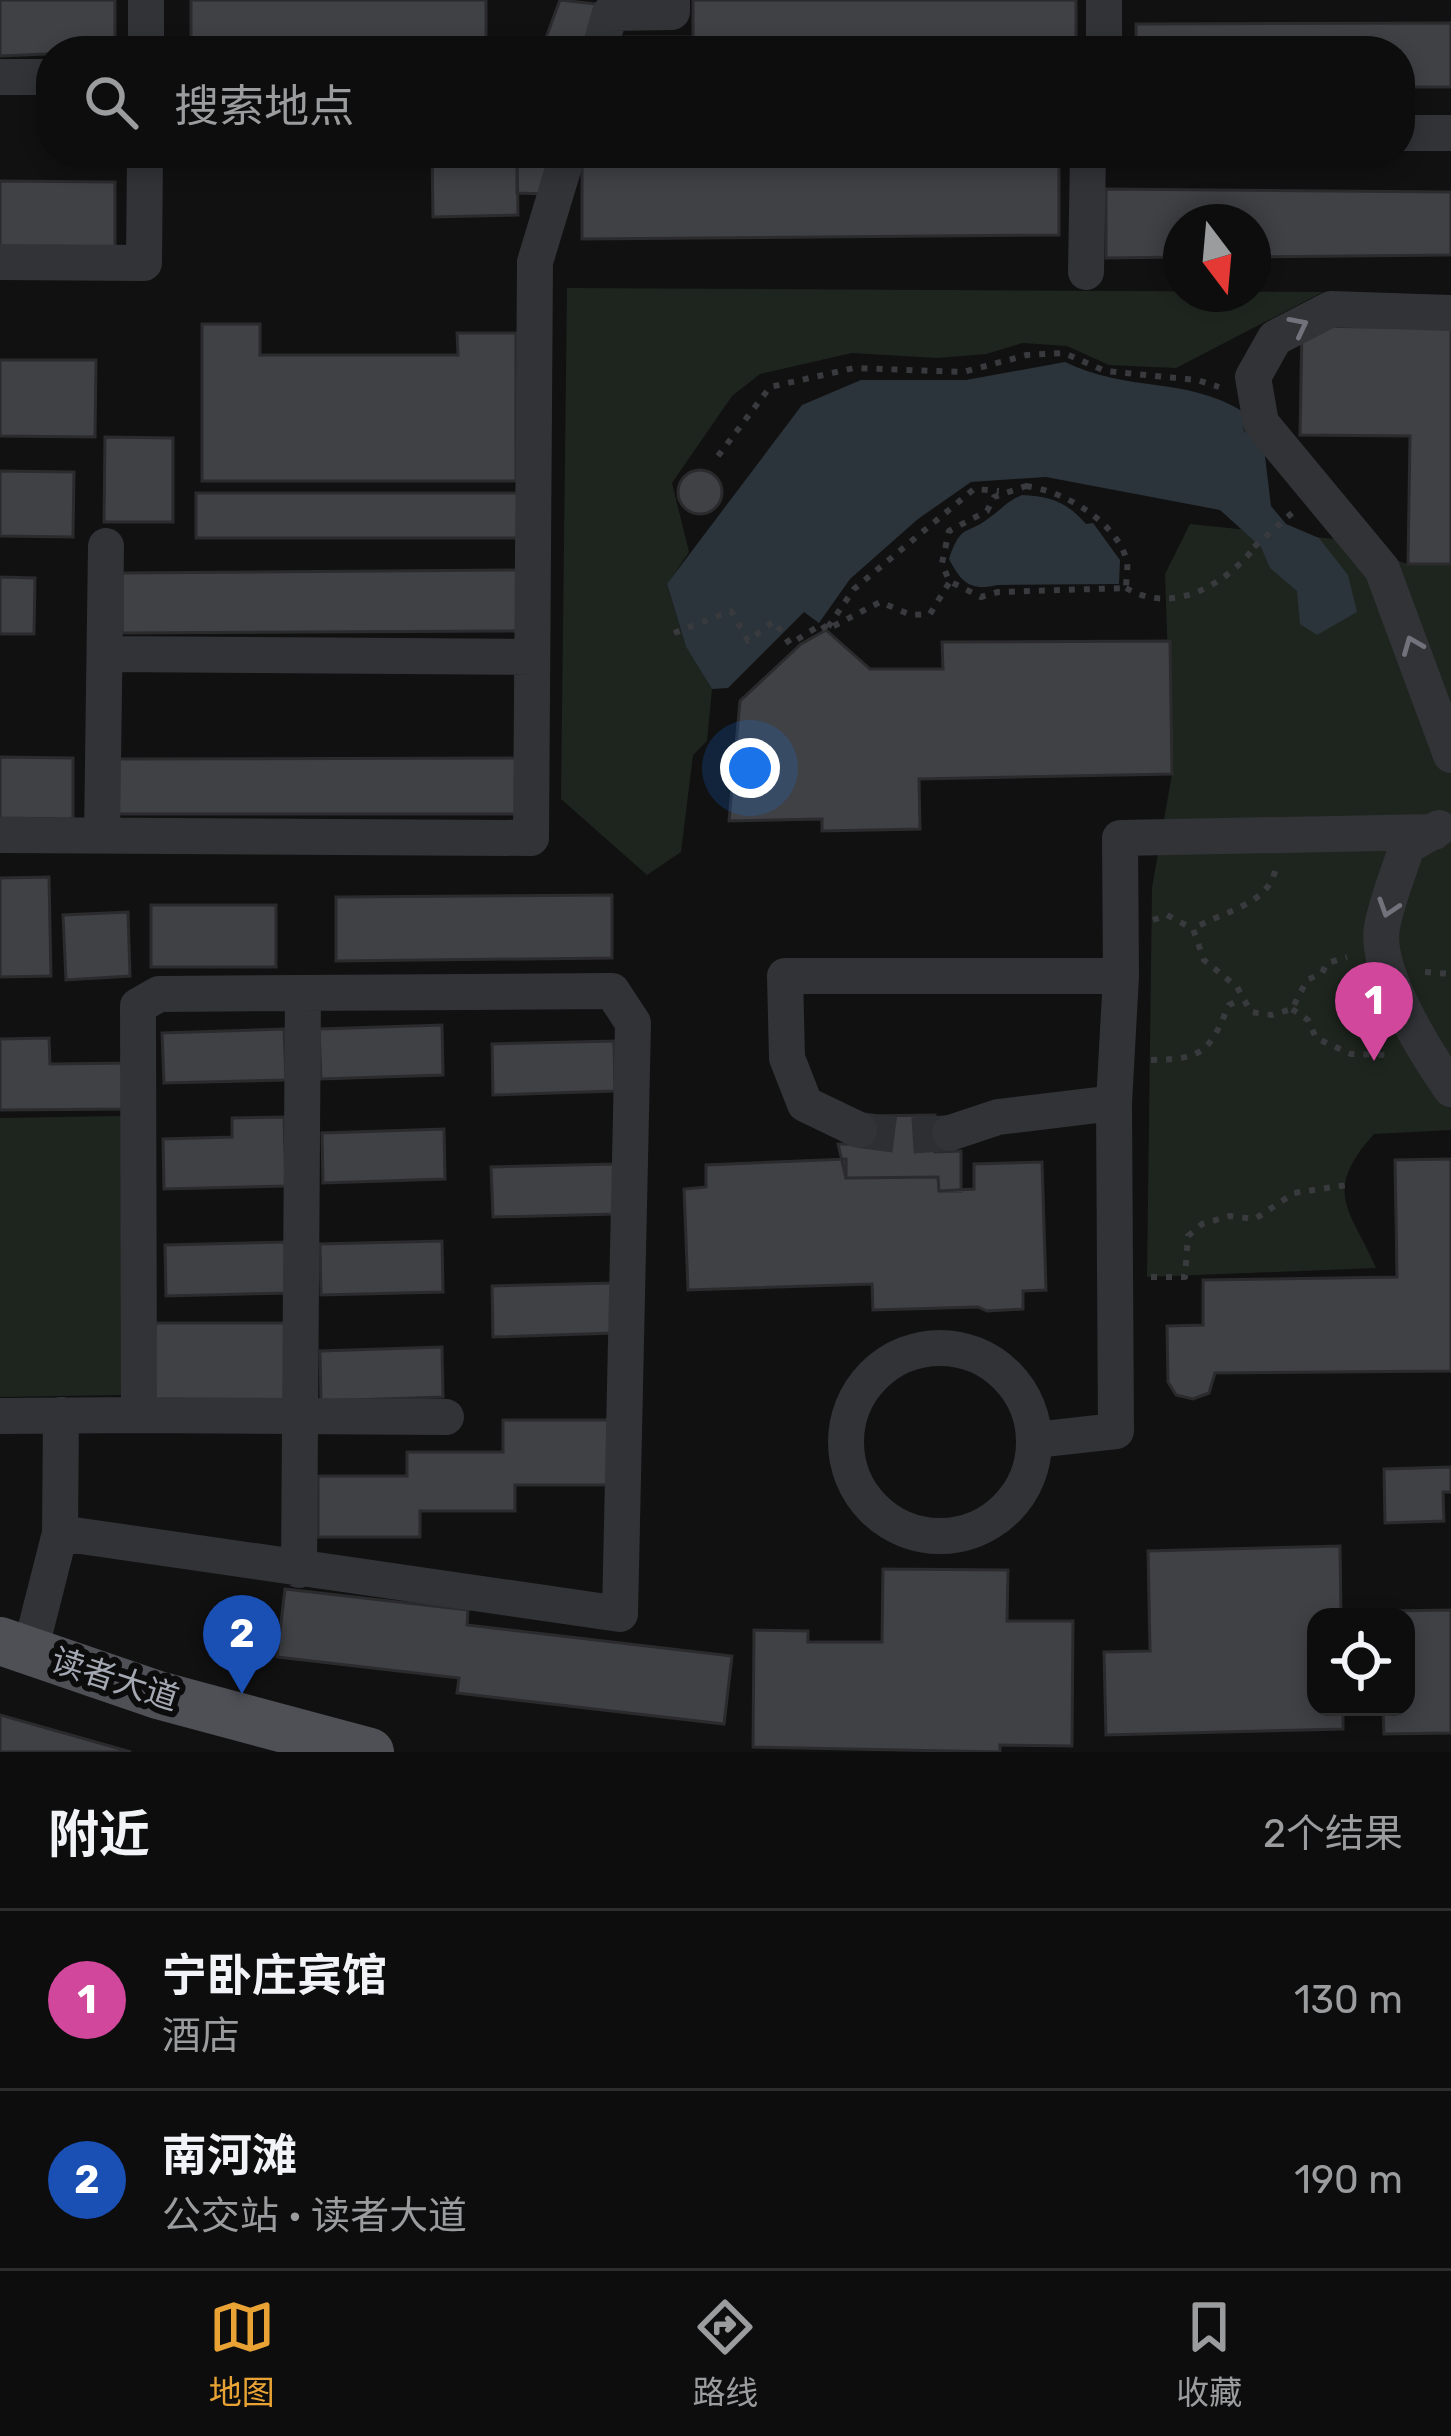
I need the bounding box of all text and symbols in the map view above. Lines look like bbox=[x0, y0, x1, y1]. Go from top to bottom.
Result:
search box bbox=[36, 36, 1415, 168]
icon: search bbox=[78, 69, 144, 135]
text: 搜索地点 bbox=[174, 80, 354, 133]
north arrow bbox=[1163, 204, 1271, 312]
one-way arrow bbox=[1287, 316, 1308, 340]
one-way arrow bbox=[1402, 635, 1426, 656]
your location bbox=[720, 738, 780, 798]
one-way arrow bbox=[1377, 897, 1402, 918]
pin: 1 bbox=[1335, 962, 1413, 1061]
pin: 2 bbox=[203, 1595, 281, 1694]
map controls bbox=[1307, 1608, 1415, 1716]
button: locate bbox=[1307, 1608, 1415, 1716]
street label: 读者大道 bbox=[46, 1640, 184, 1718]
text: 附近 bbox=[48, 1804, 150, 1865]
text: 2个结果 bbox=[1263, 1811, 1403, 1857]
text: 宁卧庄宾馆 bbox=[162, 1949, 387, 2002]
text: 1 bbox=[77, 1977, 97, 2023]
text: 130 m bbox=[1294, 1977, 1403, 2023]
text: 酒店 bbox=[162, 2013, 240, 2059]
text: 南河滩 bbox=[162, 2129, 297, 2182]
text: 2 bbox=[74, 2157, 100, 2203]
text: 190 m bbox=[1294, 2157, 1403, 2203]
text: 公交站 · 读者大道 bbox=[162, 2193, 467, 2239]
tab: 地图 bbox=[209, 2294, 275, 2414]
tab: 路线 bbox=[692, 2294, 758, 2414]
tab: 收藏 bbox=[1176, 2294, 1242, 2414]

